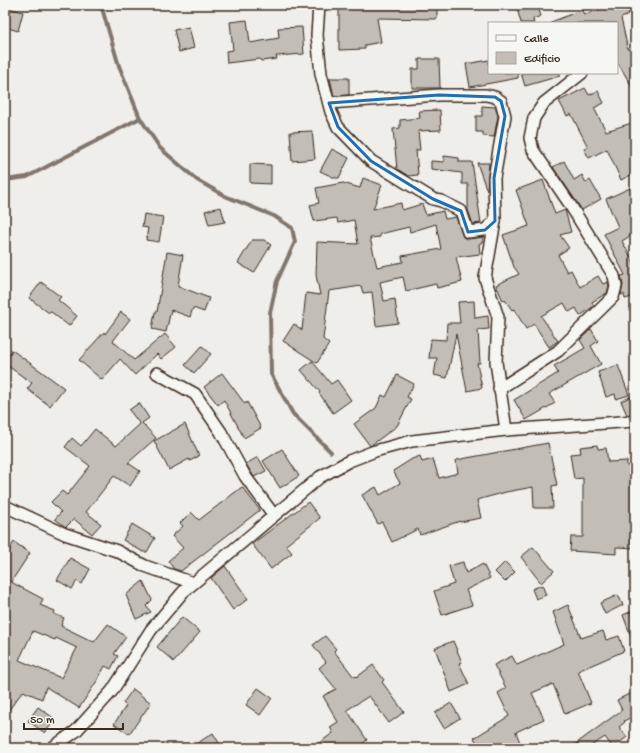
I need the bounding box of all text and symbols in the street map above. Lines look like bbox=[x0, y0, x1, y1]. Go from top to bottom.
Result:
legend bbox=[488, 22, 618, 74]
text: Calle bbox=[524, 33, 549, 47]
text: Edificio bbox=[524, 53, 560, 67]
scale bar bbox=[24, 705, 123, 731]
text: 50 m bbox=[30, 714, 55, 728]

